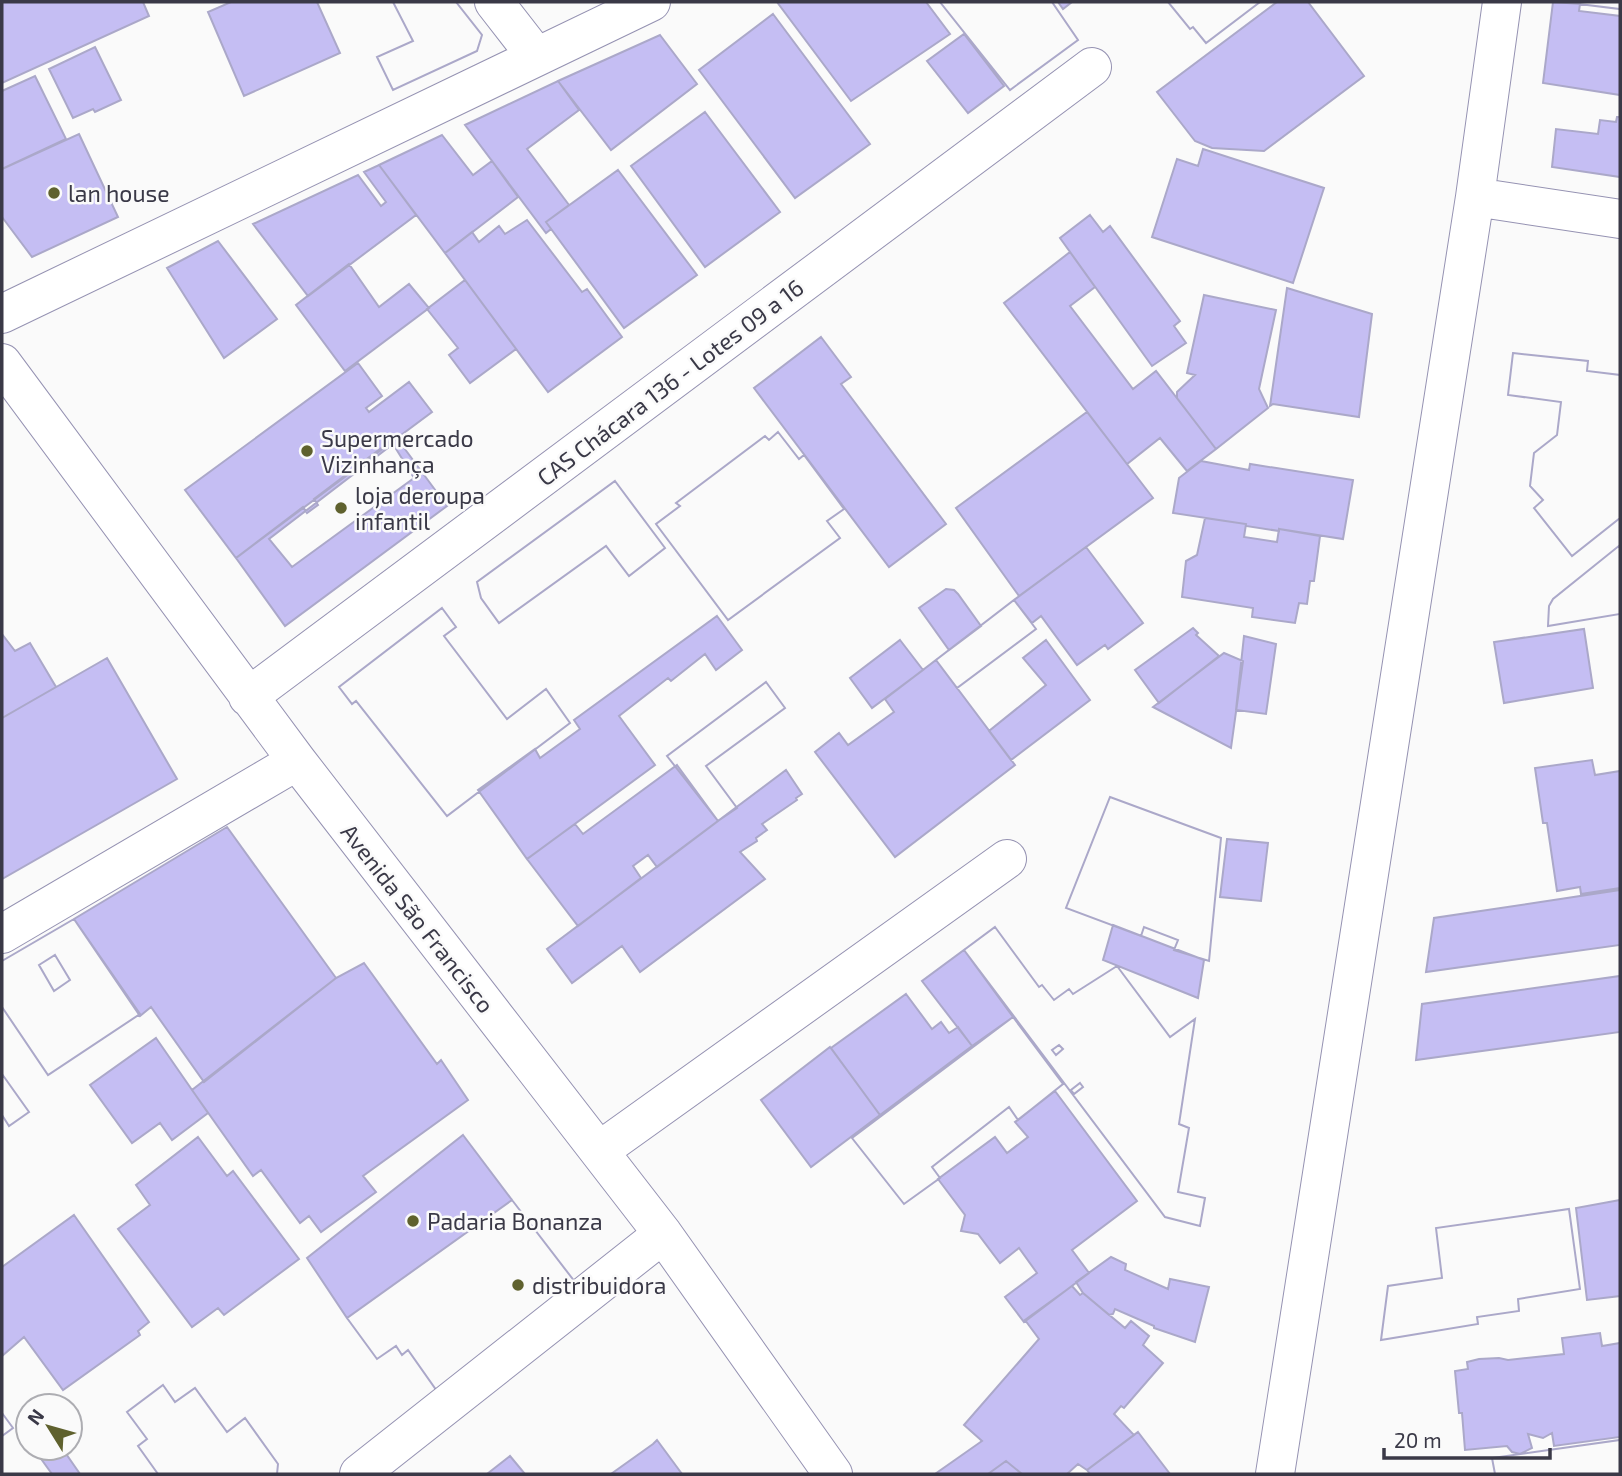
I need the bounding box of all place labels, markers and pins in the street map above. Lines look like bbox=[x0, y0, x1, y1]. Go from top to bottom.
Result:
place label: lan house bbox=[68, 179, 170, 207]
marker: lan house bbox=[46, 185, 62, 201]
place label: Supermercado Vizinhança bbox=[321, 424, 473, 479]
marker: Supermercado Vizinhança bbox=[299, 443, 315, 459]
place label: loja deroupa infantil bbox=[355, 481, 485, 535]
marker: loja deroupa infantil bbox=[333, 500, 349, 516]
place label: Padaria Bonanza bbox=[427, 1207, 603, 1235]
marker: Padaria Bonanza bbox=[405, 1213, 421, 1229]
place label: distribuidora bbox=[532, 1271, 666, 1299]
marker: distribuidora bbox=[510, 1277, 526, 1293]

